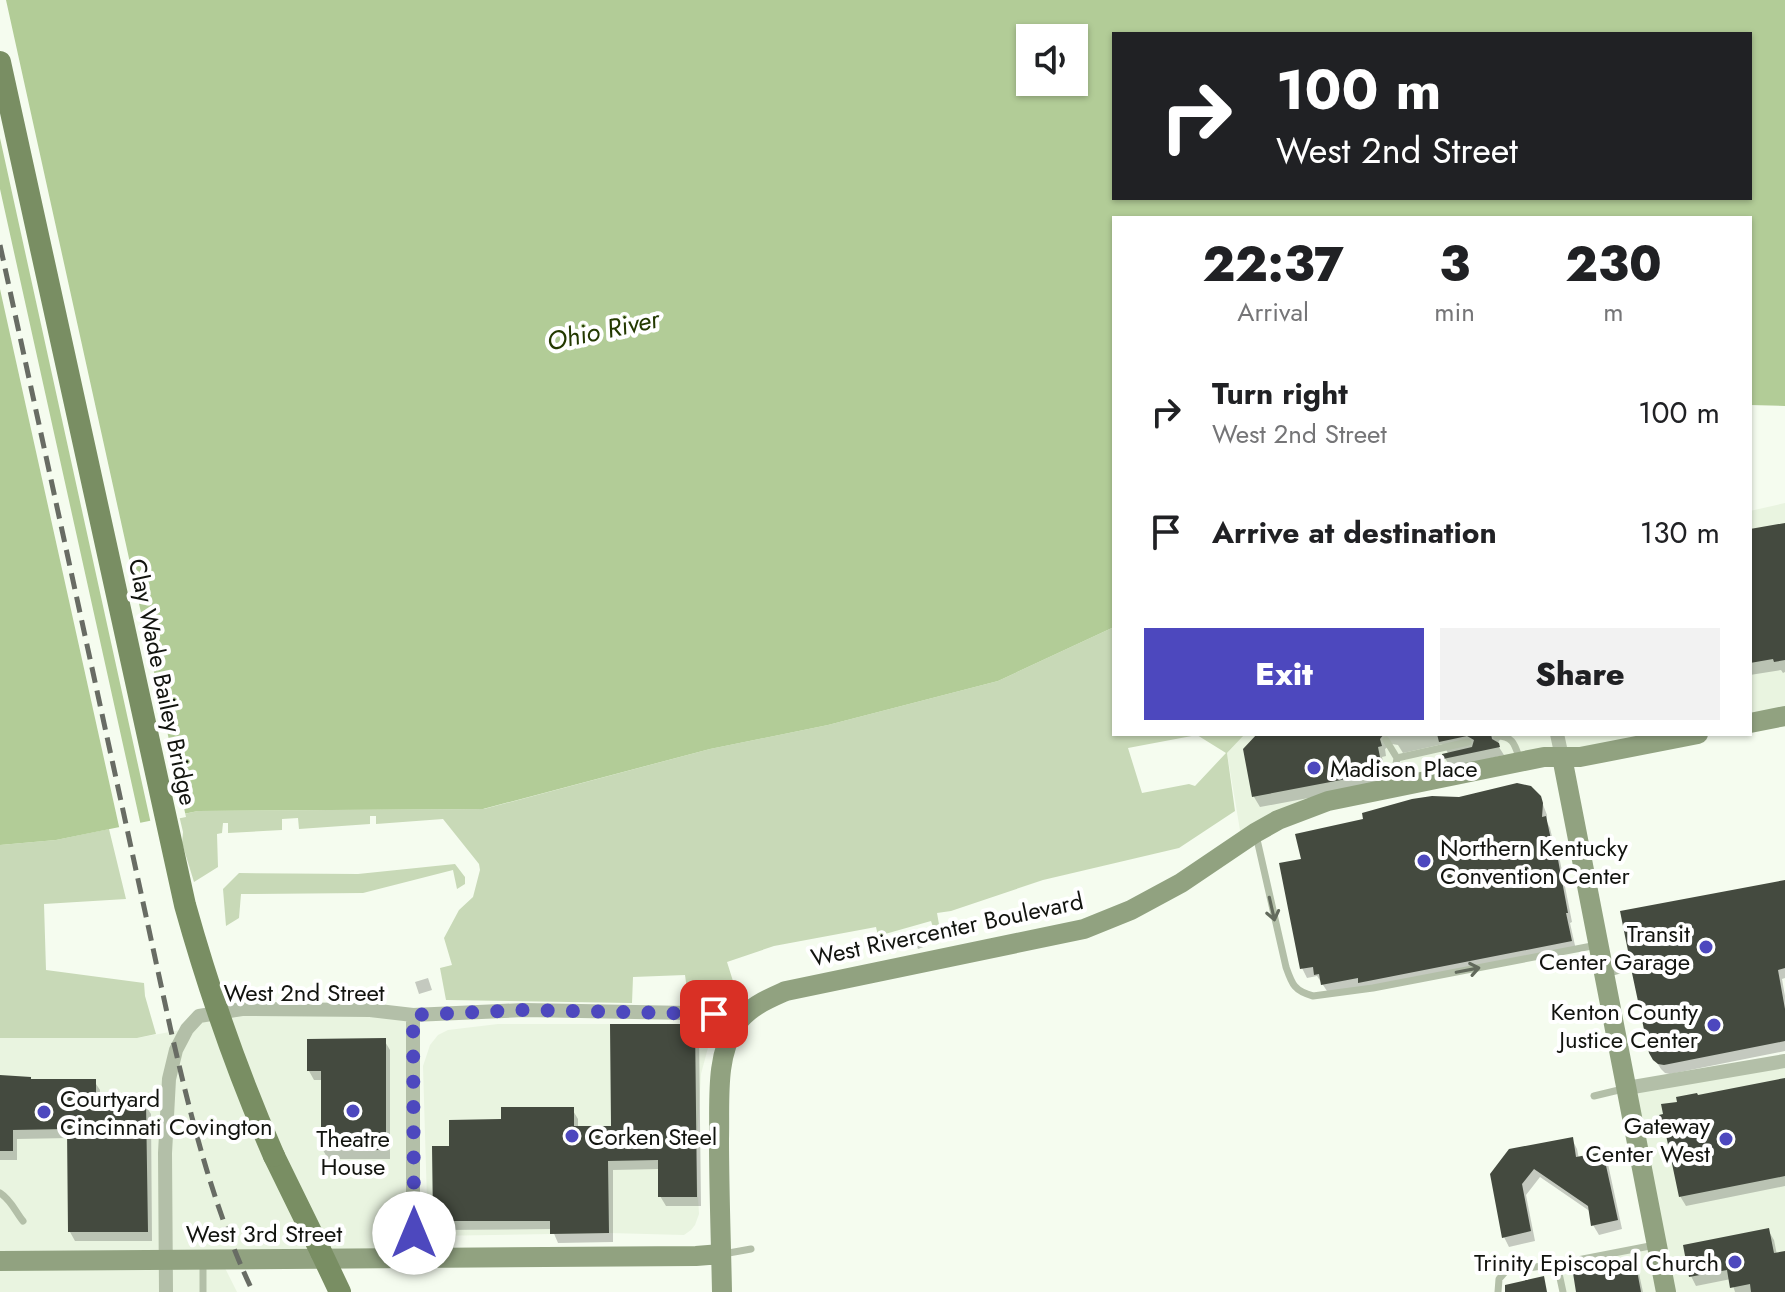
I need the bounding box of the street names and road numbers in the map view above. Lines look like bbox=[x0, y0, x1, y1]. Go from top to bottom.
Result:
street label: Clay Wade Bailey Bridge bbox=[120, 555, 206, 809]
street label: West Rivercenter Boulevard bbox=[808, 883, 1086, 975]
street label: West 2nd Street bbox=[223, 975, 385, 1010]
street label: West 3rd Street bbox=[186, 1216, 342, 1251]

